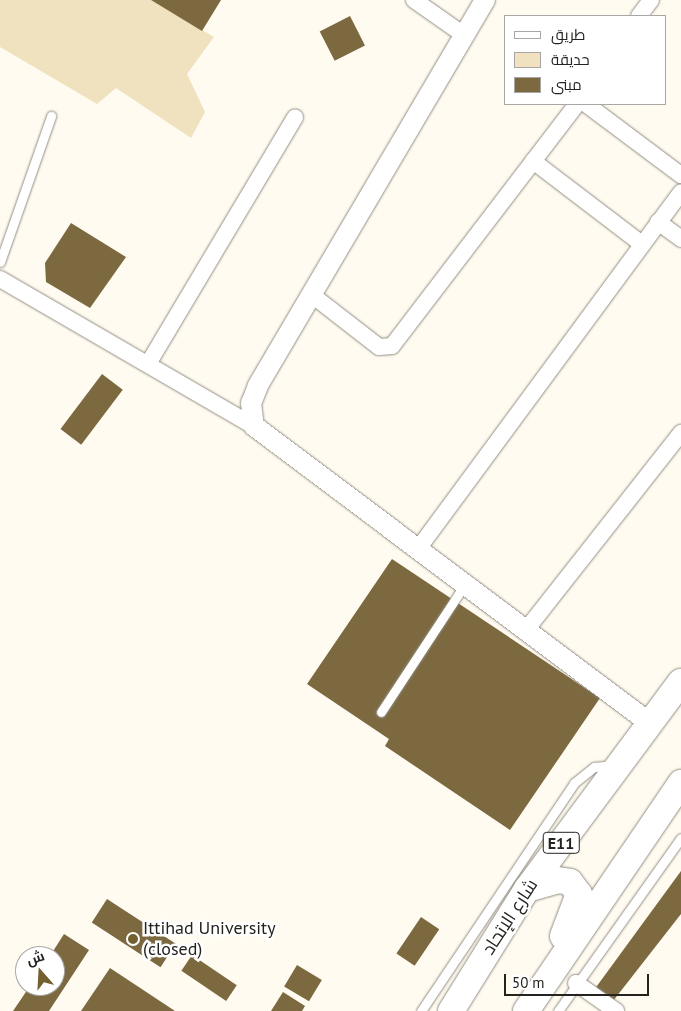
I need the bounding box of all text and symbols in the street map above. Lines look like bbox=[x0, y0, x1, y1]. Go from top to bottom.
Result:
legend bbox=[503, 15, 666, 105]
text: طريق bbox=[551, 25, 585, 44]
text: حديقة bbox=[551, 50, 590, 69]
text: مبنى bbox=[551, 75, 582, 94]
road number: E11 bbox=[542, 830, 580, 856]
street label: شارع الإتحاد bbox=[478, 875, 542, 959]
place label: Ittihad University (closed) bbox=[143, 918, 276, 961]
marker: Ittihad University (closed) bbox=[127, 933, 139, 945]
north arrow bbox=[15, 946, 65, 996]
text: ش bbox=[24, 946, 47, 969]
scale bar bbox=[506, 964, 651, 996]
text: 50 m bbox=[512, 973, 545, 992]

